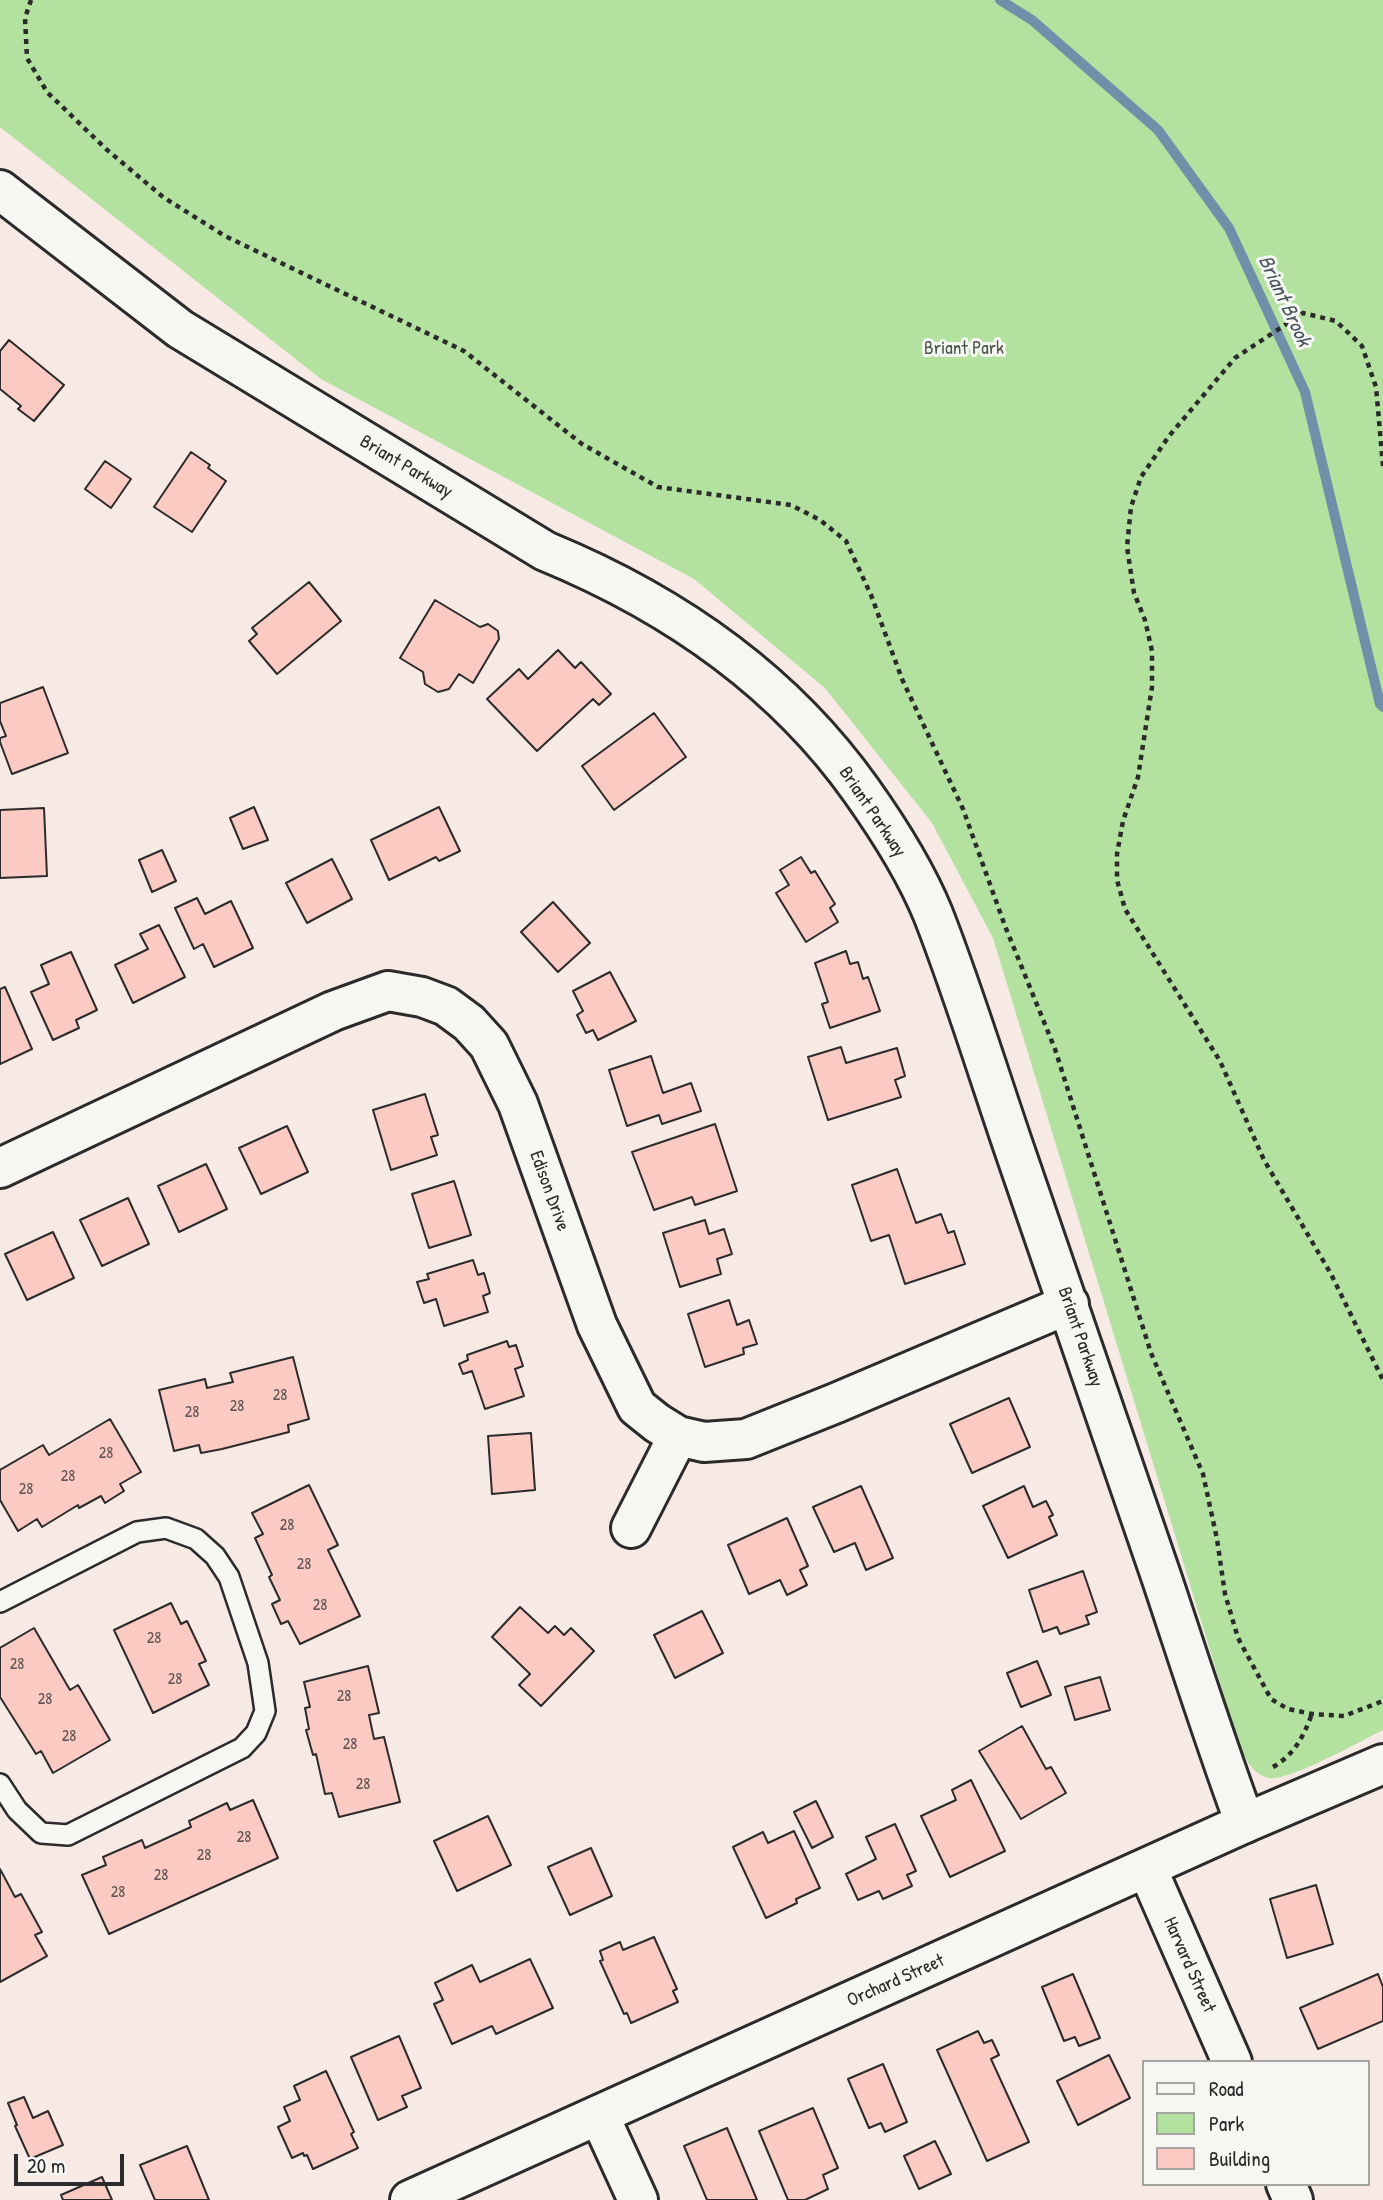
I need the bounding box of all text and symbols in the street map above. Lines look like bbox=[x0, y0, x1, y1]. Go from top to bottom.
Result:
water label: Briant Brook bbox=[1252, 251, 1316, 351]
park label: Briant Park bbox=[924, 338, 1004, 360]
street label: Briant Parkway bbox=[355, 430, 457, 504]
street label: Briant Parkway bbox=[833, 762, 911, 862]
street label: Edison Drive bbox=[524, 1148, 574, 1234]
street label: Briant Parkway bbox=[1052, 1284, 1108, 1390]
house number: 28 bbox=[273, 1386, 287, 1406]
house number: 28 bbox=[230, 1397, 244, 1417]
house number: 28 bbox=[185, 1403, 199, 1423]
house number: 28 bbox=[99, 1444, 113, 1464]
house number: 28 bbox=[61, 1467, 75, 1487]
house number: 28 bbox=[19, 1480, 33, 1500]
house number: 28 bbox=[280, 1516, 294, 1536]
house number: 28 bbox=[297, 1555, 311, 1575]
house number: 28 bbox=[313, 1596, 327, 1616]
house number: 28 bbox=[147, 1629, 161, 1649]
house number: 28 bbox=[10, 1655, 24, 1675]
house number: 28 bbox=[168, 1670, 182, 1690]
house number: 28 bbox=[337, 1687, 351, 1707]
house number: 28 bbox=[38, 1690, 52, 1710]
house number: 28 bbox=[62, 1727, 76, 1747]
house number: 28 bbox=[343, 1735, 357, 1755]
house number: 28 bbox=[356, 1775, 370, 1795]
house number: 28 bbox=[237, 1828, 251, 1848]
house number: 28 bbox=[197, 1846, 211, 1866]
house number: 28 bbox=[154, 1866, 168, 1886]
house number: 28 bbox=[111, 1883, 125, 1903]
street label: Harvard Street bbox=[1158, 1914, 1220, 2016]
street label: Orchard Street bbox=[844, 1949, 948, 2013]
legend bbox=[1142, 2060, 1369, 2186]
text: Road bbox=[1209, 2074, 1243, 2103]
text: Park bbox=[1209, 2109, 1244, 2138]
scale bar bbox=[18, 2140, 128, 2184]
text: Building bbox=[1209, 2144, 1270, 2173]
text: 20 m bbox=[27, 2151, 65, 2180]

